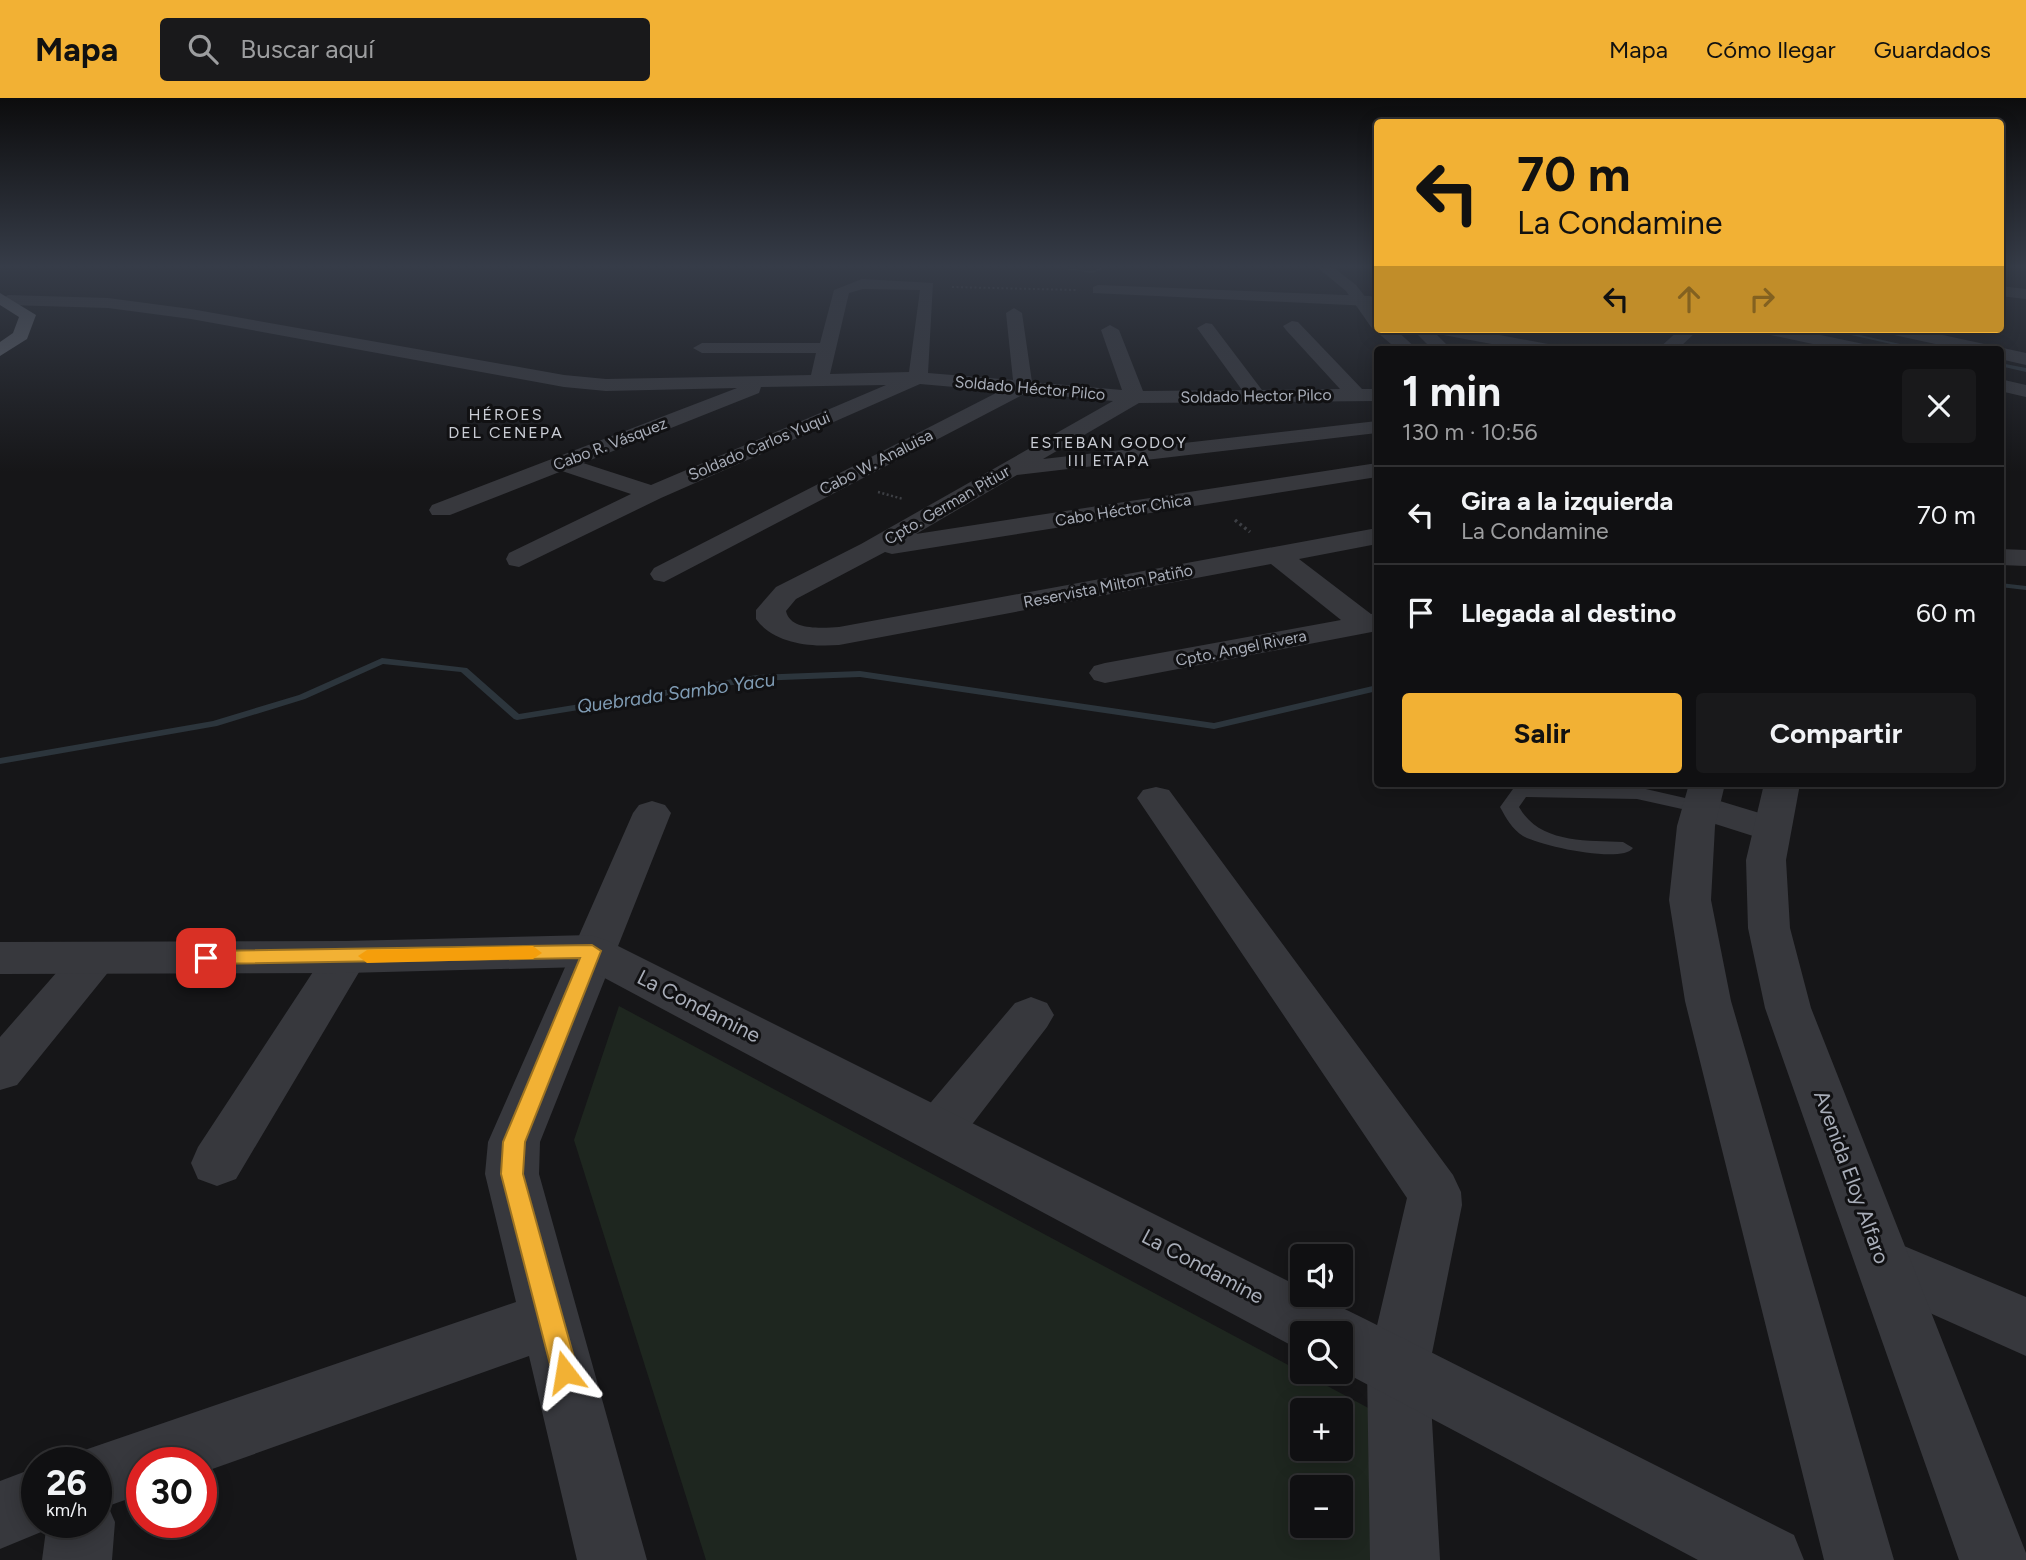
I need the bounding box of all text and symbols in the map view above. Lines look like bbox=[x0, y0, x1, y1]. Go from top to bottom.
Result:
search box bbox=[160, 18, 650, 81]
text: Mapa bbox=[35, 30, 118, 69]
icon: search bbox=[184, 30, 222, 68]
text: Buscar aquí bbox=[240, 33, 374, 65]
text: Mapa bbox=[1609, 35, 1668, 64]
text: Cómo llegar bbox=[1706, 35, 1836, 64]
text: Guardados bbox=[1874, 35, 1991, 64]
text: 70 m bbox=[1517, 144, 1630, 203]
icon: left bbox=[1402, 147, 1493, 238]
text: La Condamine bbox=[1517, 204, 1722, 242]
icon: left bbox=[1597, 280, 1635, 318]
icon: ahead bbox=[1670, 280, 1708, 318]
icon: right bbox=[1743, 280, 1781, 318]
text: 1 min bbox=[1402, 366, 1501, 417]
button: close bbox=[1902, 369, 1976, 443]
street label: Soldado Héctor Pilco bbox=[954, 372, 1106, 404]
street label: Soldado Hector Pilco bbox=[1180, 385, 1332, 407]
district label: HÉROES DEL CENEPA bbox=[448, 405, 564, 442]
street label: Soldado Carlos Yuqui bbox=[685, 408, 833, 484]
street label: Cabo R. Vásquez bbox=[550, 414, 670, 474]
text: 130 m · 10:56 bbox=[1402, 418, 1538, 446]
street label: Cabo W. Analuisa bbox=[816, 425, 936, 499]
district label: ESTEBAN GODOY III ETAPA bbox=[1030, 433, 1188, 470]
street label: Cpto. German Pitiur bbox=[881, 461, 1014, 549]
text: Gira a la izquierda bbox=[1461, 485, 1673, 517]
street label: Cabo Héctor Chica bbox=[1054, 490, 1192, 530]
icon: left bbox=[1402, 496, 1440, 534]
text: 70 m bbox=[1917, 499, 1976, 531]
text: La Condamine bbox=[1461, 517, 1609, 545]
street label: Reservista Milton Patiño bbox=[1022, 560, 1194, 612]
icon: arrive bbox=[1402, 594, 1440, 632]
text: Llegada al destino bbox=[1461, 597, 1676, 629]
text: 60 m bbox=[1916, 597, 1976, 629]
street label: Cpto. Angel Rivera bbox=[1174, 626, 1308, 670]
water label: Quebrada Sambo Yacu bbox=[575, 668, 777, 718]
button: Salir bbox=[1402, 693, 1682, 773]
button: Compartir bbox=[1696, 693, 1976, 773]
pin bbox=[176, 928, 236, 988]
icon: arrive bbox=[187, 939, 225, 977]
street label: La Condamine bbox=[633, 964, 765, 1048]
street label: Avenida Eloy Alfaro bbox=[1809, 1087, 1895, 1267]
street label: La Condamine bbox=[1138, 1223, 1268, 1309]
map controls bbox=[1290, 1244, 1353, 1538]
button: sound bbox=[1290, 1244, 1353, 1307]
button: search bbox=[1290, 1321, 1353, 1384]
position arrow bbox=[528, 1335, 602, 1409]
button: + bbox=[1290, 1398, 1353, 1461]
speed limit sign: 30 bbox=[126, 1447, 217, 1538]
text: 26 bbox=[46, 1462, 87, 1504]
button: − bbox=[1290, 1475, 1353, 1538]
text: km/h bbox=[46, 1499, 87, 1521]

